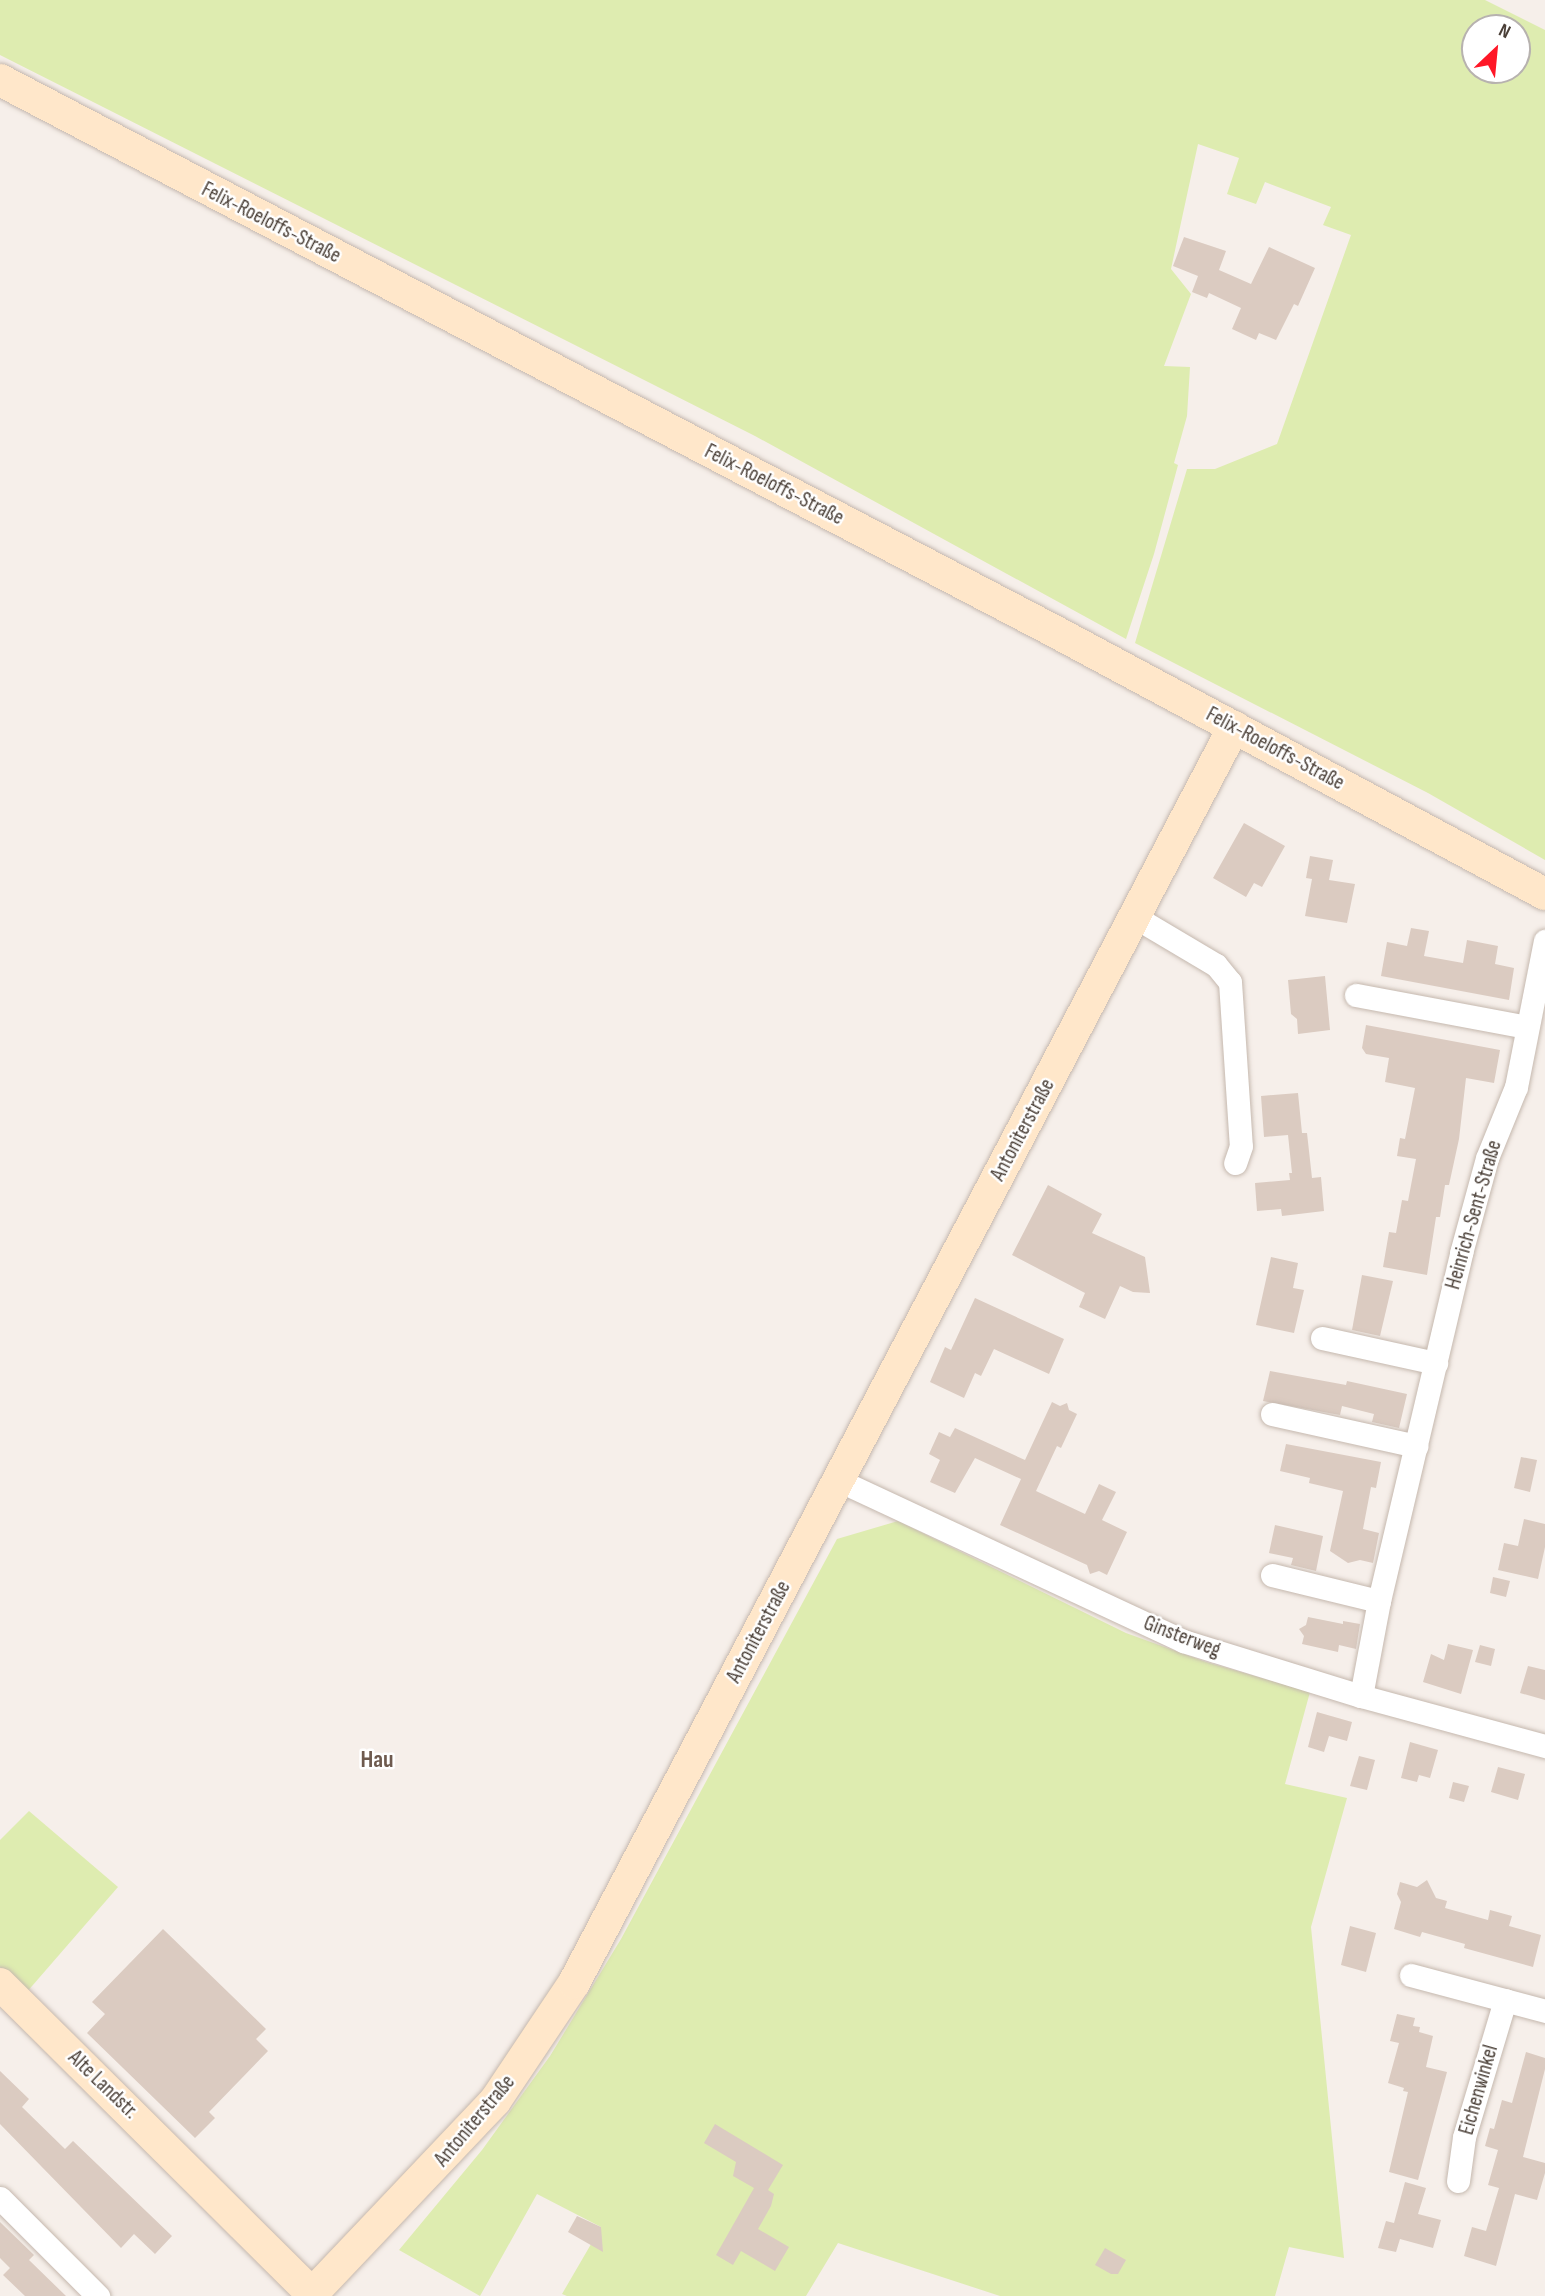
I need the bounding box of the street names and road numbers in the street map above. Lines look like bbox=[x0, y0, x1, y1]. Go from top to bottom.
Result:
street label: Felix-Roeloffs-Straße bbox=[197, 177, 345, 269]
street label: Felix-Roeloffs-Straße bbox=[700, 439, 848, 531]
street label: Felix-Roeloffs-Straße bbox=[1202, 702, 1348, 796]
street label: Antoniterstraße bbox=[986, 1075, 1060, 1185]
street label: Heinrich-Sent-Straße bbox=[1441, 1138, 1507, 1292]
street label: Antoniterstraße bbox=[722, 1577, 796, 1687]
street label: Ginsterweg bbox=[1140, 1611, 1224, 1663]
street label: Eichenwinkel bbox=[1454, 2042, 1504, 2138]
street label: Alte Landstr. bbox=[63, 2046, 143, 2124]
street label: Antoniterstraße bbox=[429, 2070, 521, 2172]

